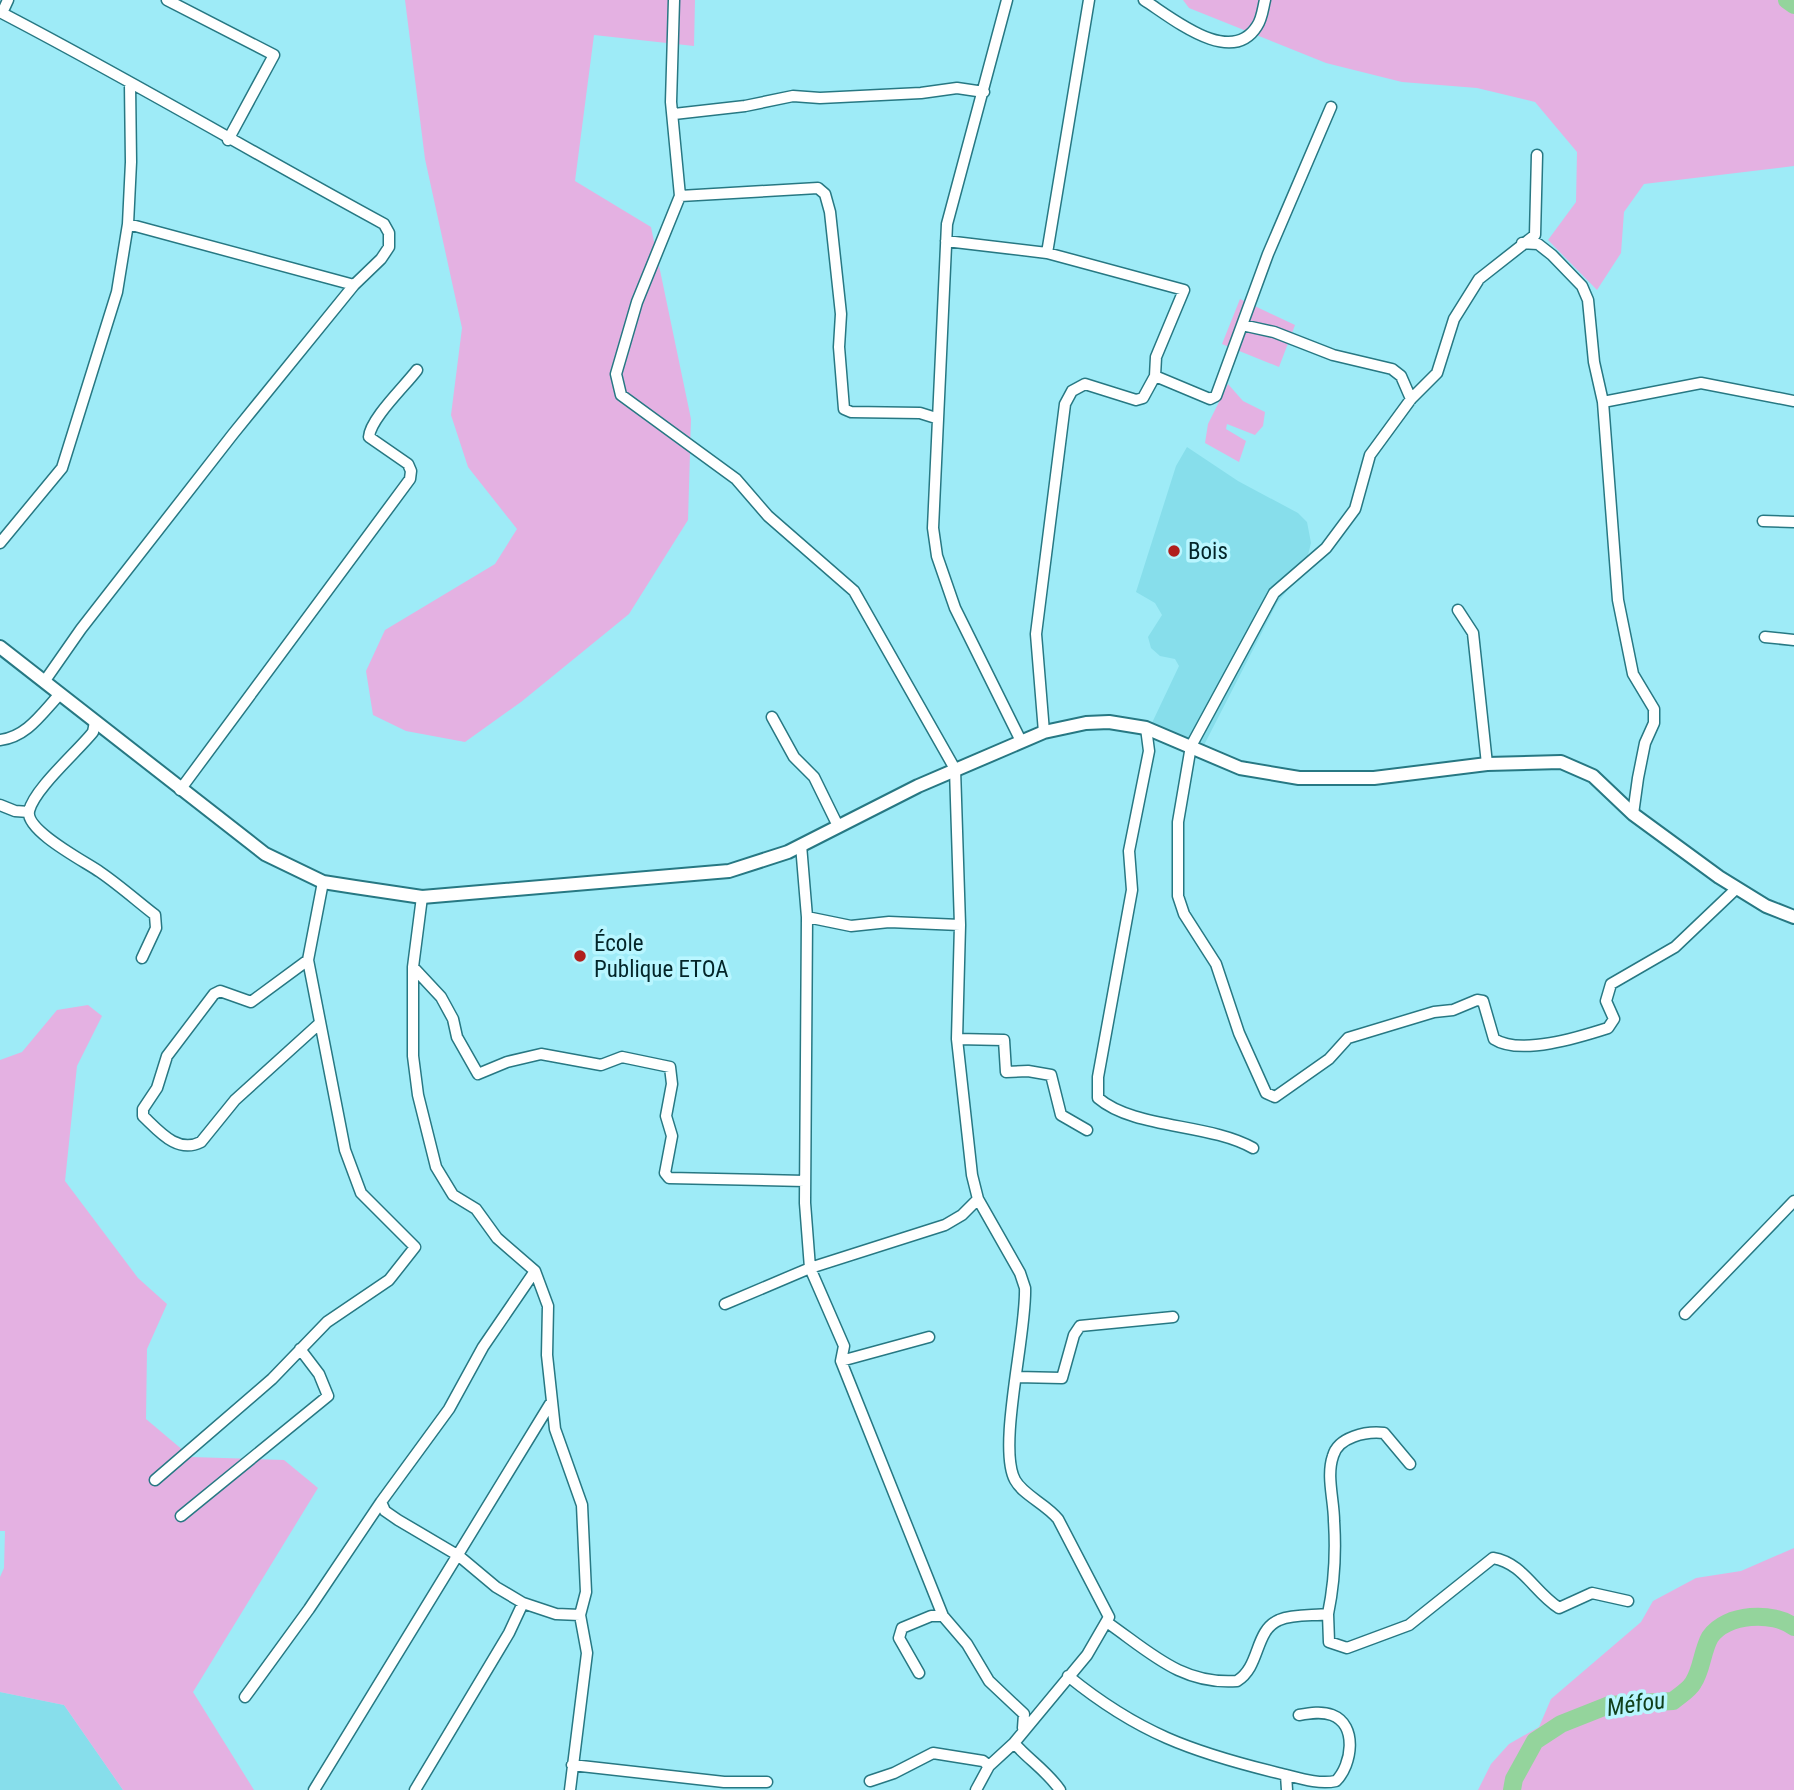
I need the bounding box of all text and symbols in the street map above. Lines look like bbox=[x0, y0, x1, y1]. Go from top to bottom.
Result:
place label: Bois bbox=[1188, 538, 1228, 565]
marker: Bois bbox=[1166, 543, 1182, 559]
place label: École Publique ETOA bbox=[594, 929, 729, 983]
marker: École Publique ETOA bbox=[572, 948, 588, 964]
water label: Méfou bbox=[1605, 1686, 1667, 1722]

